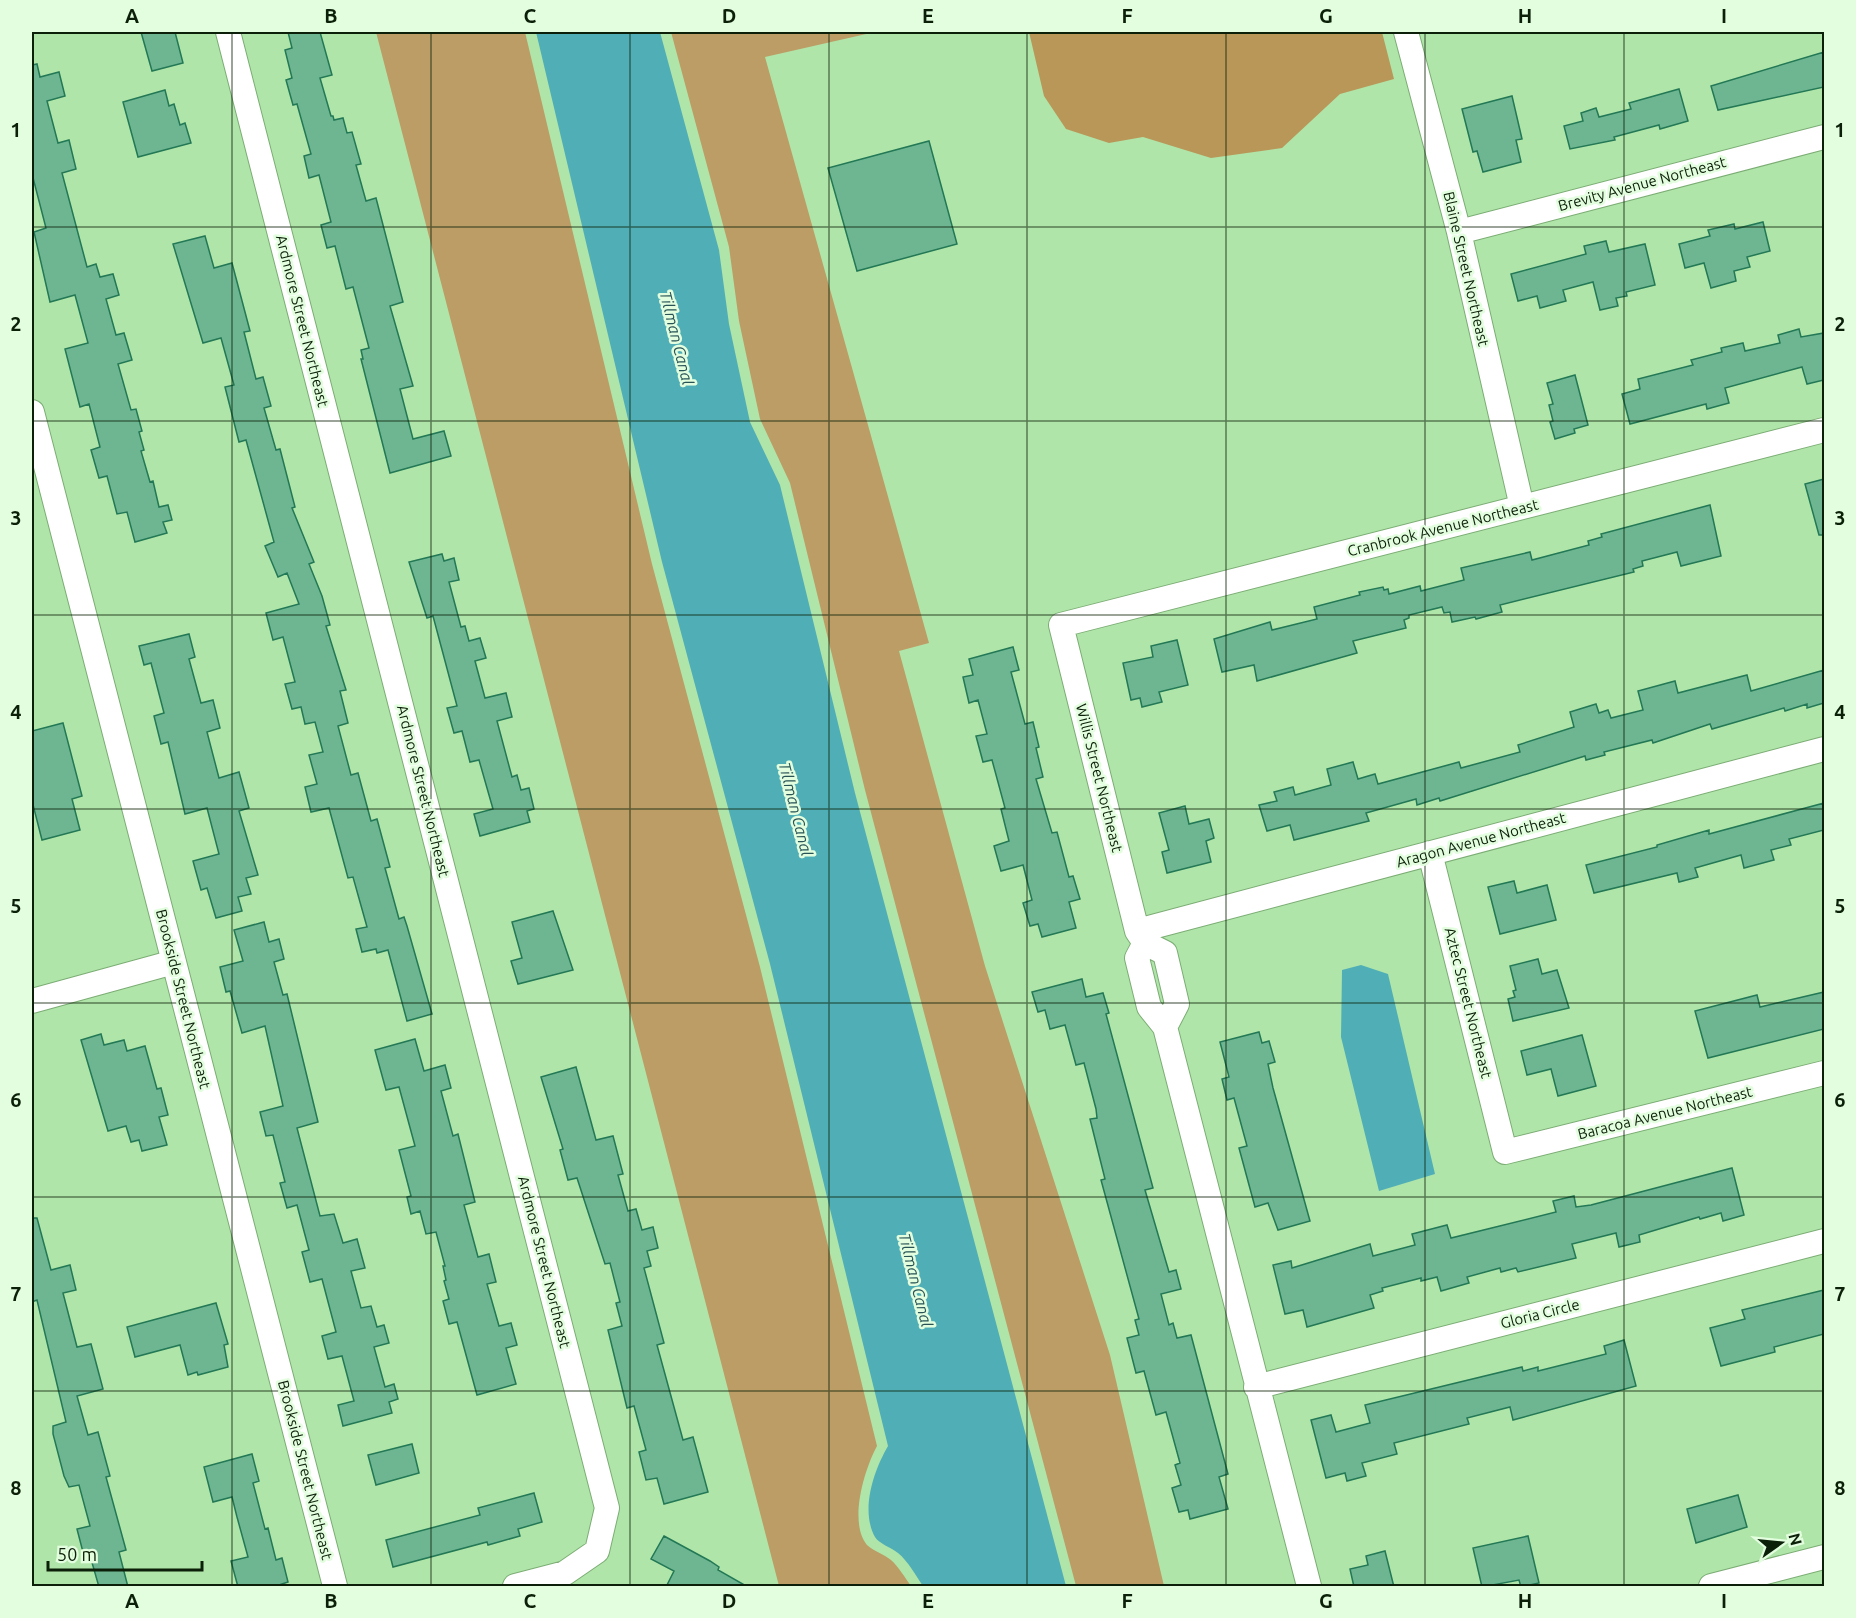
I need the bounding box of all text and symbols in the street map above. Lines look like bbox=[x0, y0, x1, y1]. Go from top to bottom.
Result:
text: A bbox=[125, 4, 139, 27]
text: B bbox=[324, 4, 338, 27]
text: C bbox=[524, 4, 537, 27]
text: D bbox=[722, 4, 736, 27]
text: E bbox=[922, 4, 934, 27]
text: F bbox=[1121, 4, 1133, 27]
text: G bbox=[1319, 4, 1333, 27]
text: H bbox=[1518, 4, 1532, 27]
text: I bbox=[1721, 4, 1727, 27]
text: 1 bbox=[10, 118, 22, 141]
text: 1 bbox=[1834, 118, 1846, 141]
street label: Brevity Avenue Northeast bbox=[1556, 153, 1728, 214]
street label: Blaine Street Northeast bbox=[1440, 190, 1493, 348]
street label: Ardmore Street Northeast bbox=[273, 233, 332, 409]
water label: Tillman Canal bbox=[657, 289, 698, 387]
text: 2 bbox=[10, 312, 22, 335]
text: 2 bbox=[1834, 312, 1846, 335]
street label: Cranbrook Avenue Northeast bbox=[1346, 496, 1540, 559]
text: 3 bbox=[10, 506, 22, 529]
text: 3 bbox=[1834, 506, 1846, 529]
text: 4 bbox=[10, 700, 22, 723]
text: 4 bbox=[1834, 700, 1846, 723]
street label: Willis Street Northeast bbox=[1073, 702, 1126, 854]
street label: Ardmore Street Northeast bbox=[394, 703, 453, 879]
water label: Tillman Canal bbox=[776, 760, 817, 858]
street label: Aragon Avenue Northeast bbox=[1394, 809, 1567, 870]
text: 5 bbox=[10, 894, 22, 917]
text: 5 bbox=[1834, 894, 1846, 917]
street label: Brookside Street Northeast bbox=[153, 907, 214, 1090]
street label: Aztec Street Northeast bbox=[1442, 926, 1495, 1080]
street label: Baracoa Avenue Northeast bbox=[1576, 1083, 1754, 1142]
text: 6 bbox=[10, 1088, 22, 1111]
text: 6 bbox=[1834, 1088, 1846, 1111]
street label: Ardmore Street Northeast bbox=[515, 1174, 574, 1350]
water label: Tillman Canal bbox=[896, 1231, 937, 1329]
text: 7 bbox=[10, 1282, 22, 1305]
text: 7 bbox=[1834, 1282, 1846, 1305]
street label: Gloria Circle bbox=[1499, 1295, 1581, 1332]
street label: Brookside Street Northeast bbox=[275, 1378, 336, 1561]
text: 8 bbox=[10, 1476, 22, 1499]
text: 8 bbox=[1834, 1476, 1846, 1499]
north arrow bbox=[1751, 1513, 1811, 1573]
text: N bbox=[1785, 1531, 1806, 1547]
scale bar bbox=[48, 1534, 202, 1572]
text: 50 m bbox=[57, 1544, 97, 1564]
text: A bbox=[125, 1589, 139, 1612]
text: B bbox=[324, 1589, 338, 1612]
text: C bbox=[524, 1589, 537, 1612]
text: D bbox=[722, 1589, 736, 1612]
text: E bbox=[922, 1589, 934, 1612]
text: F bbox=[1121, 1589, 1133, 1612]
text: G bbox=[1319, 1589, 1333, 1612]
text: H bbox=[1518, 1589, 1532, 1612]
text: I bbox=[1721, 1589, 1727, 1612]

